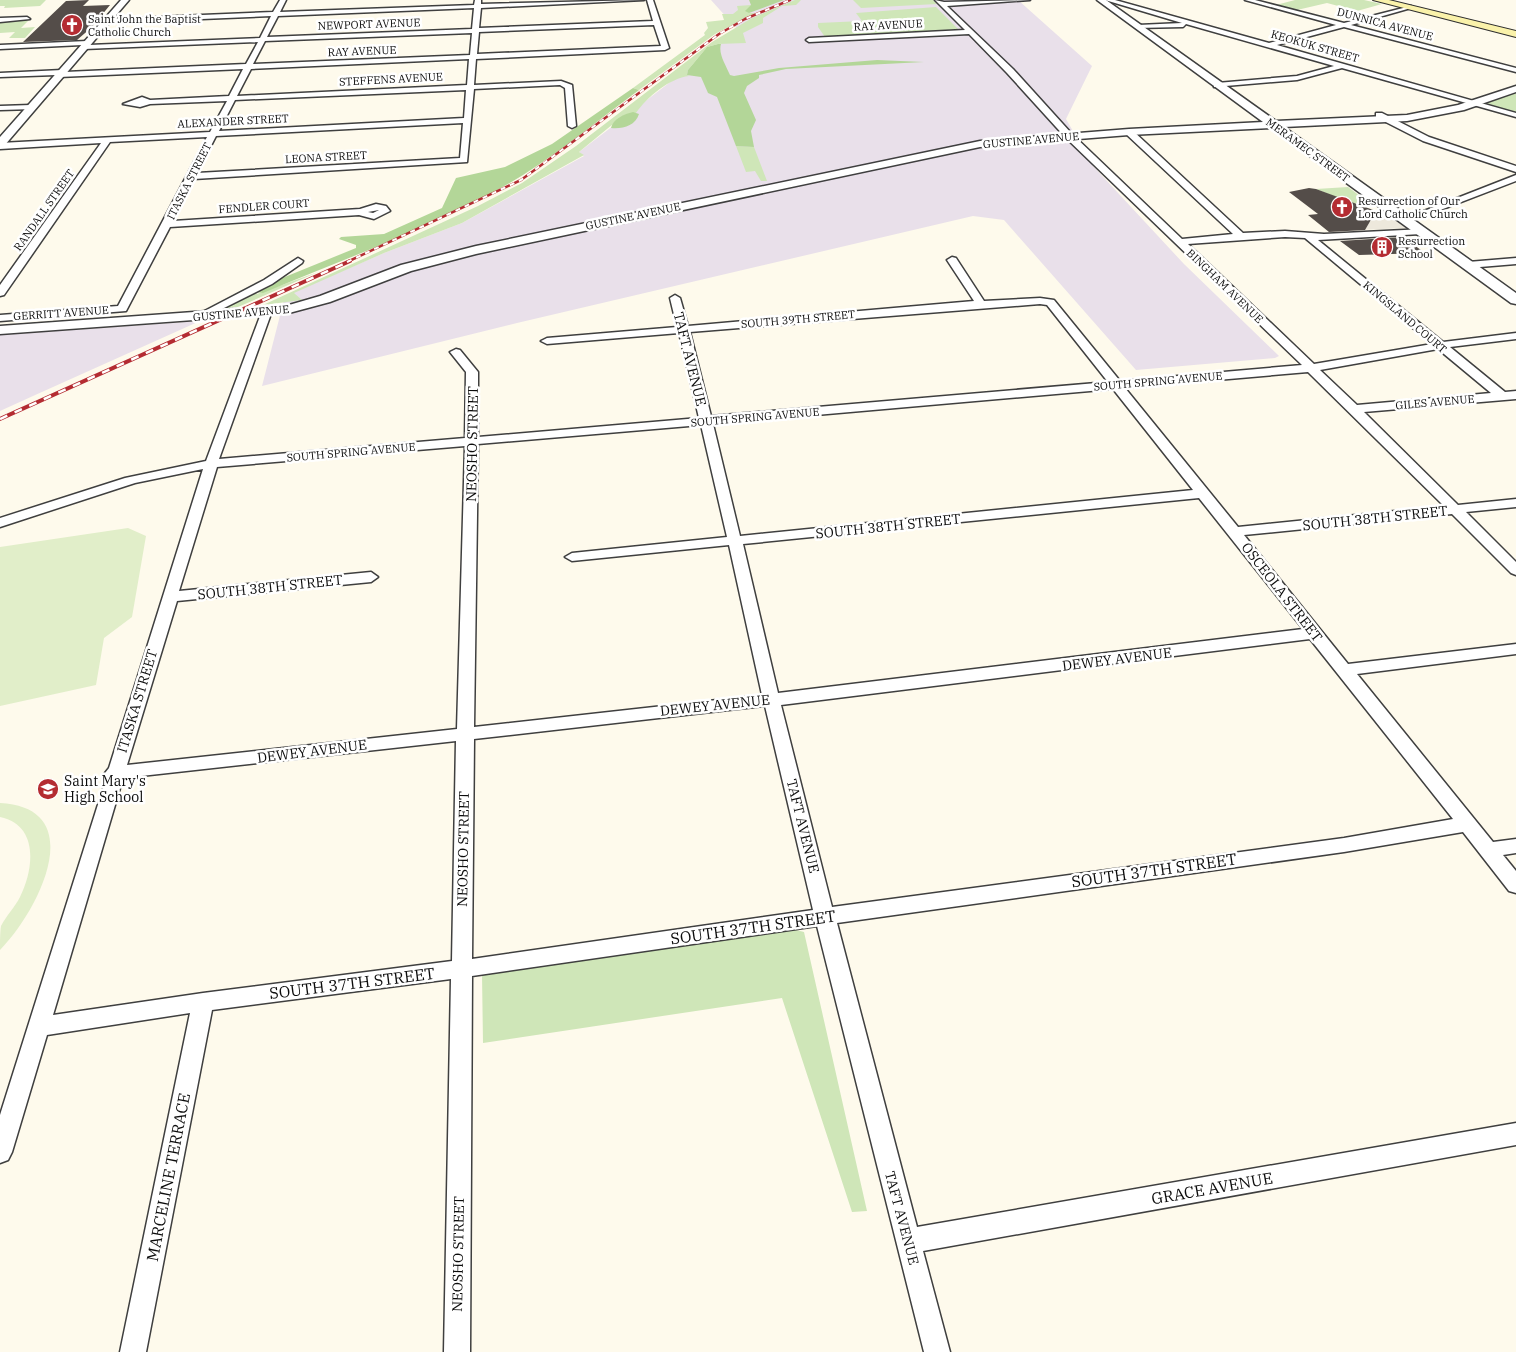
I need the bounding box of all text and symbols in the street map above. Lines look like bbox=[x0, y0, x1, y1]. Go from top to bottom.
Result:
street label: DUNNICA AVENUE bbox=[1335, 4, 1435, 44]
place label: Saint John the Baptist Catholic Church bbox=[88, 12, 201, 39]
church icon: Saint John the Baptist Catholic Church bbox=[60, 13, 84, 37]
street label: NEWPORT AVENUE bbox=[317, 15, 421, 33]
street label: RAY AVENUE bbox=[853, 16, 923, 34]
street label: KEOKUK STREET bbox=[1269, 27, 1361, 65]
street label: RAY AVENUE bbox=[327, 43, 397, 59]
street label: STEFFENS AVENUE bbox=[339, 69, 443, 89]
street label: ALEXANDER STREET bbox=[177, 111, 289, 131]
street label: MERAMEC STREET bbox=[1263, 115, 1353, 185]
street label: GUSTINE AVENUE bbox=[982, 129, 1080, 151]
street label: ITASKA STREET bbox=[164, 140, 214, 222]
street label: LEONA STREET bbox=[285, 148, 367, 166]
street label: RANDALL STREET bbox=[11, 166, 77, 254]
place label: Resurrection of Our Lord Catholic Church bbox=[1358, 194, 1468, 221]
church icon: Resurrection of Our Lord Catholic Church bbox=[1330, 195, 1354, 219]
street label: FENDLER COURT bbox=[218, 196, 310, 216]
street label: GUSTINE AVENUE bbox=[584, 199, 682, 233]
place label: Resurrection School bbox=[1398, 234, 1465, 261]
building icon: Resurrection School bbox=[1370, 235, 1394, 259]
street label: BINGHAM AVENUE bbox=[1184, 246, 1266, 326]
street label: KINGSLAND COURT bbox=[1360, 278, 1450, 356]
street label: GUSTINE AVENUE bbox=[192, 302, 290, 324]
street label: GERRITT AVENUE bbox=[13, 303, 109, 323]
street label: SOUTH 39TH STREET bbox=[740, 307, 856, 331]
street label: TAFT AVENUE bbox=[670, 310, 710, 408]
street label: SOUTH SPRING AVENUE bbox=[1093, 368, 1223, 394]
street label: NEOSHO STREET bbox=[462, 386, 482, 502]
street label: GILES AVENUE bbox=[1395, 392, 1475, 412]
street label: SOUTH SPRING AVENUE bbox=[690, 404, 820, 430]
street label: SOUTH SPRING AVENUE bbox=[286, 439, 416, 465]
street label: SOUTH 38TH STREET bbox=[1302, 501, 1448, 535]
street label: SOUTH 38TH STREET bbox=[815, 509, 961, 543]
street label: OSCEOLA STREET bbox=[1238, 539, 1326, 645]
street label: SOUTH 38TH STREET bbox=[197, 570, 343, 604]
street label: DEWEY AVENUE bbox=[1061, 643, 1173, 675]
street label: ITASKA STREET bbox=[113, 647, 161, 755]
street label: DEWEY AVENUE bbox=[659, 690, 771, 720]
street label: DEWEY AVENUE bbox=[256, 735, 368, 767]
place label: Saint Mary's High School bbox=[64, 772, 146, 806]
school or university icon: Saint Mary's High School bbox=[36, 777, 60, 801]
street label: TAFT AVENUE bbox=[783, 777, 823, 875]
street label: NEOSHO STREET bbox=[453, 791, 473, 907]
street label: SOUTH 37TH STREET bbox=[1070, 849, 1238, 891]
street label: SOUTH 37TH STREET bbox=[669, 906, 837, 948]
street label: SOUTH 37TH STREET bbox=[268, 963, 436, 1003]
street label: MARCELINE TERRACE bbox=[142, 1091, 194, 1263]
street label: GRACE AVENUE bbox=[1150, 1167, 1274, 1209]
street label: TAFT AVENUE bbox=[881, 1169, 923, 1267]
street label: NEOSHO STREET bbox=[448, 1196, 468, 1312]

